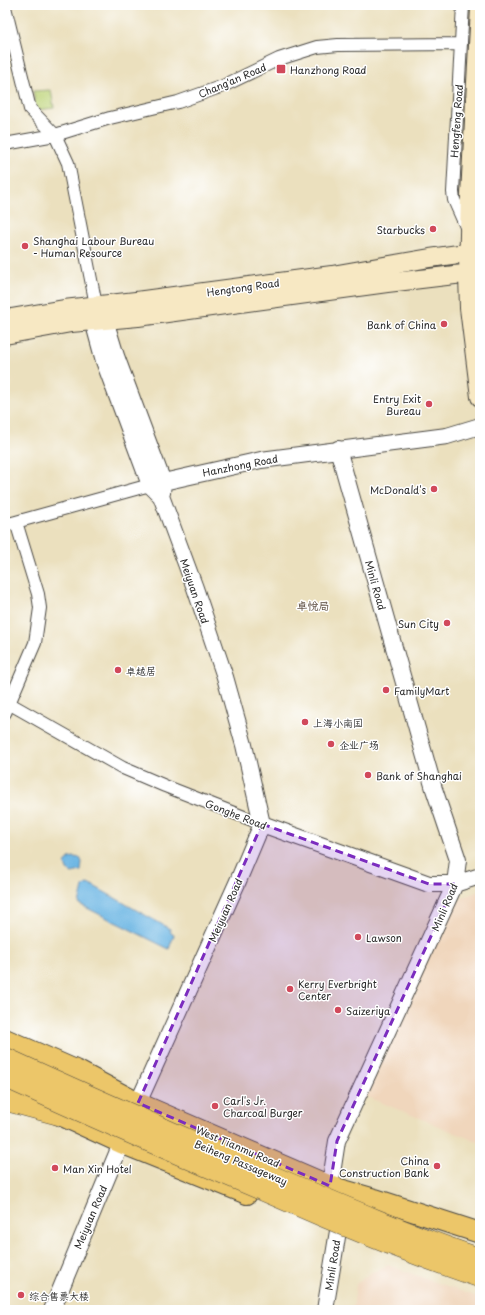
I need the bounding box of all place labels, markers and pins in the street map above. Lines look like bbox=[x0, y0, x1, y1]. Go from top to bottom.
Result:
place label: Hanzhong Road bbox=[290, 62, 367, 77]
marker: Hanzhong Road bbox=[275, 63, 287, 75]
place label: Starbucks bbox=[377, 222, 425, 237]
marker: Starbucks bbox=[428, 224, 438, 234]
place label: Shanghai Labour Bureau - Human Resource bbox=[33, 233, 154, 260]
marker: Shanghai Labour Bureau - Human Resource bbox=[20, 241, 30, 251]
place label: Bank of China bbox=[367, 317, 437, 332]
marker: Bank of China bbox=[439, 319, 449, 329]
place label: Entry Exit Bureau bbox=[373, 391, 421, 418]
marker: Entry Exit Bureau bbox=[424, 399, 434, 409]
place label: McDonald's bbox=[370, 482, 426, 497]
marker: McDonald's bbox=[429, 484, 439, 494]
place label: Sun City bbox=[398, 616, 439, 631]
marker: Sun City bbox=[442, 618, 452, 628]
place label: 卓越居 bbox=[126, 663, 156, 678]
marker: 卓越居 bbox=[113, 665, 123, 675]
place label: FamilyMart bbox=[394, 683, 449, 699]
marker: FamilyMart bbox=[381, 685, 391, 695]
place label: 上海小南国 bbox=[313, 715, 363, 730]
marker: 上海小南国 bbox=[300, 717, 310, 727]
place label: 企业广场 bbox=[339, 737, 379, 752]
marker: 企业广场 bbox=[326, 739, 336, 749]
place label: Bank of Shanghai bbox=[376, 768, 462, 783]
marker: Bank of Shanghai bbox=[363, 770, 373, 780]
place label: Lawson bbox=[366, 930, 402, 945]
marker: Lawson bbox=[353, 932, 363, 942]
place label: Kerry Everbright Center bbox=[298, 976, 377, 1003]
marker: Kerry Everbright Center bbox=[285, 984, 295, 994]
place label: Saizeriya bbox=[346, 1003, 391, 1018]
marker: Saizeriya bbox=[333, 1005, 343, 1015]
place label: Carl's Jr. Charcoal Burger bbox=[223, 1093, 303, 1120]
marker: Carl's Jr. Charcoal Burger bbox=[210, 1101, 220, 1111]
place label: China Construction Bank bbox=[339, 1153, 430, 1180]
place label: Man Xin Hotel bbox=[63, 1161, 132, 1176]
marker: China Construction Bank bbox=[432, 1161, 442, 1171]
marker: Man Xin Hotel bbox=[50, 1163, 60, 1173]
place label: 综合售票大楼 bbox=[29, 1288, 89, 1303]
marker: 综合售票大楼 bbox=[16, 1290, 26, 1300]

